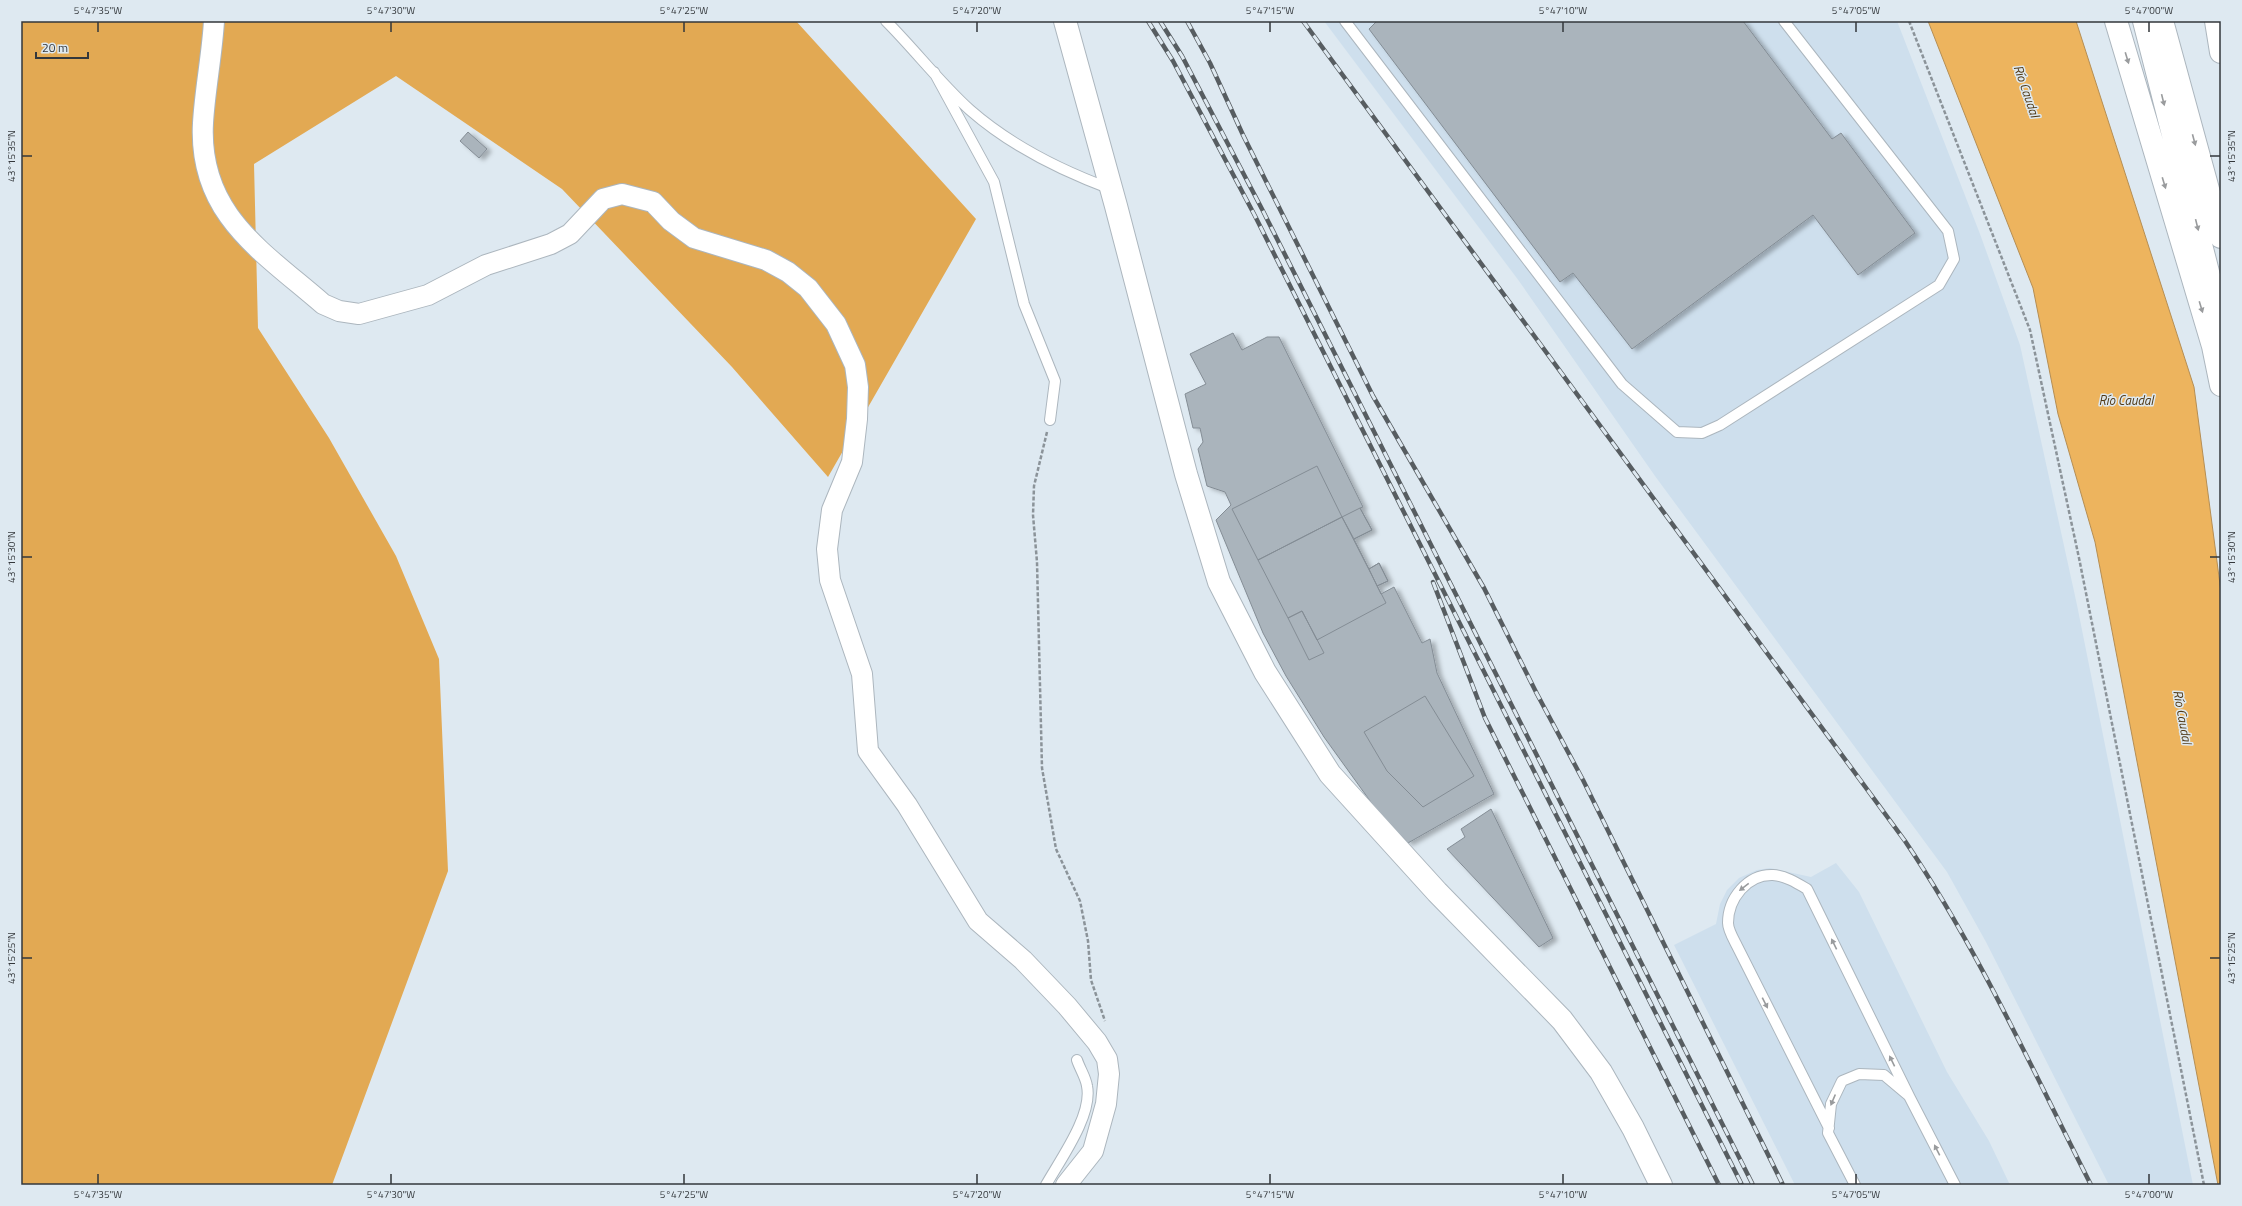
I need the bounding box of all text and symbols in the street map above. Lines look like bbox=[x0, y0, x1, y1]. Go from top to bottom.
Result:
text: 5°47'35"W bbox=[74, 3, 122, 18]
text: 5°47'30"W bbox=[367, 3, 415, 18]
text: 5°47'25"W bbox=[660, 3, 708, 18]
text: 5°47'20"W bbox=[953, 3, 1001, 18]
text: 5°47'15"W bbox=[1246, 3, 1294, 18]
text: 5°47'10"W bbox=[1539, 3, 1587, 18]
text: 5°47'05"W bbox=[1832, 3, 1880, 18]
text: 5°47'00"W bbox=[2125, 3, 2173, 18]
scale bar bbox=[36, 34, 88, 60]
text: 20 m bbox=[42, 38, 68, 57]
one-way arrow bbox=[2124, 53, 2130, 65]
water label: Río Caudal bbox=[2009, 62, 2046, 122]
one-way arrow bbox=[2161, 93, 2167, 106]
text: 43°15'35"N bbox=[4, 130, 19, 182]
text: 43°15'35"N bbox=[2224, 130, 2239, 182]
one-way arrow bbox=[2192, 133, 2198, 146]
one-way arrow bbox=[2161, 177, 2167, 189]
one-way arrow bbox=[2194, 219, 2200, 231]
one-way arrow bbox=[2198, 302, 2204, 314]
water label: Río Caudal bbox=[2099, 390, 2155, 410]
text: 43°15'30"N bbox=[4, 531, 19, 583]
text: 43°15'30"N bbox=[2224, 531, 2239, 583]
water label: Río Caudal bbox=[2168, 688, 2198, 748]
one-way arrow bbox=[1739, 882, 1750, 891]
text: 43°15'25"N bbox=[4, 932, 19, 984]
text: 43°15'25"N bbox=[2224, 932, 2239, 984]
one-way arrow bbox=[1831, 938, 1837, 950]
one-way arrow bbox=[1762, 998, 1768, 1009]
one-way arrow bbox=[1889, 1055, 1895, 1066]
one-way arrow bbox=[1830, 1094, 1837, 1106]
one-way arrow bbox=[1934, 1144, 1940, 1156]
text: 5°47'35"W bbox=[74, 1187, 122, 1202]
text: 5°47'30"W bbox=[367, 1187, 415, 1202]
text: 5°47'25"W bbox=[660, 1187, 708, 1202]
text: 5°47'20"W bbox=[953, 1187, 1001, 1202]
text: 5°47'15"W bbox=[1246, 1187, 1294, 1202]
text: 5°47'10"W bbox=[1539, 1187, 1587, 1202]
text: 5°47'05"W bbox=[1832, 1187, 1880, 1202]
text: 5°47'00"W bbox=[2125, 1187, 2173, 1202]

